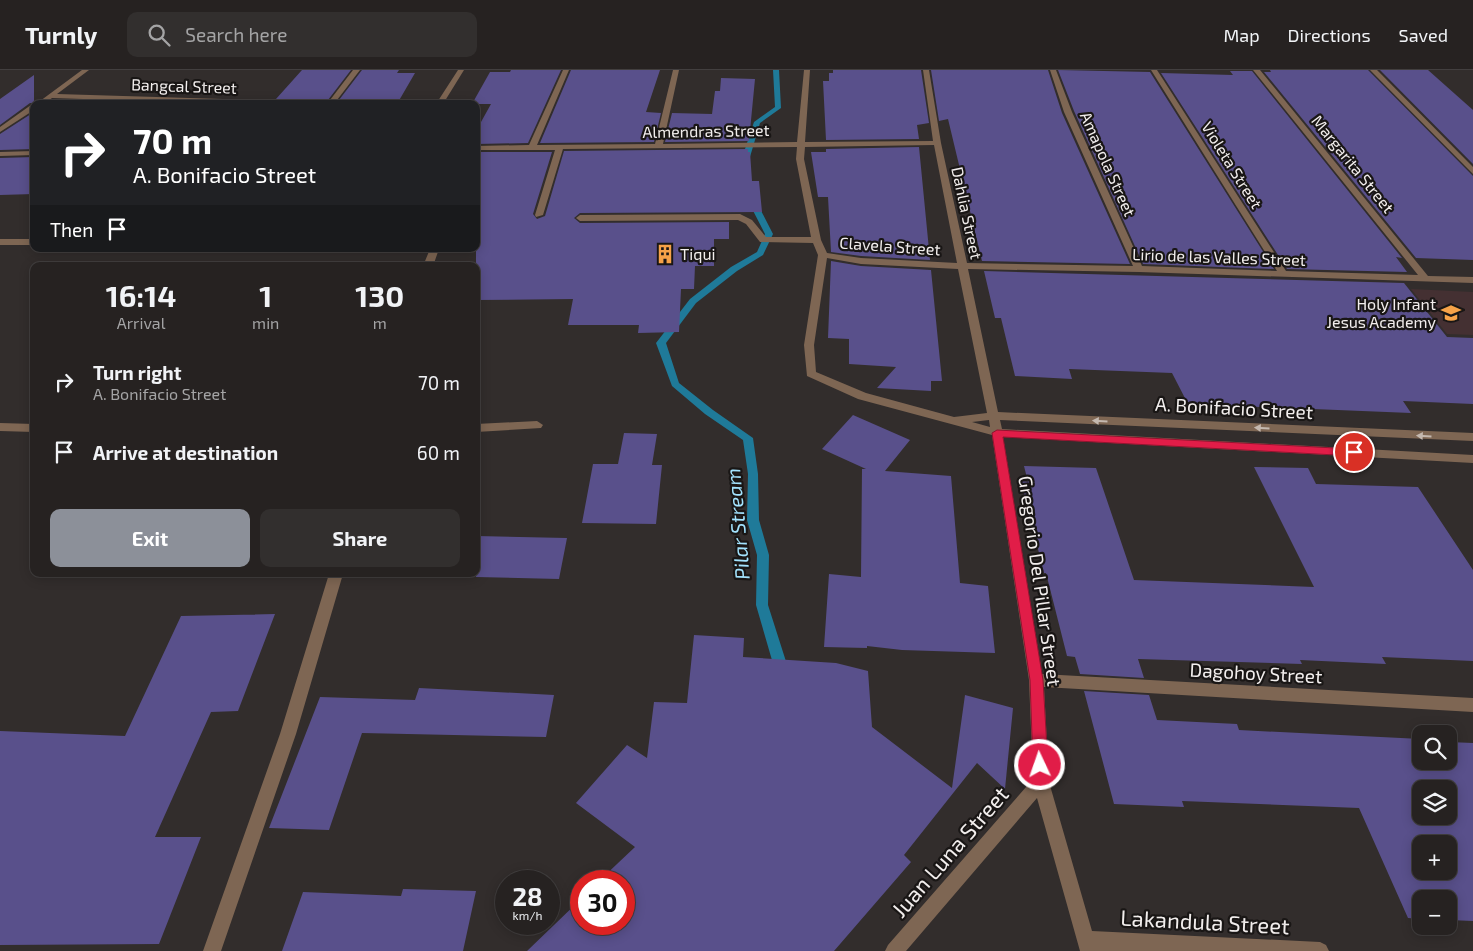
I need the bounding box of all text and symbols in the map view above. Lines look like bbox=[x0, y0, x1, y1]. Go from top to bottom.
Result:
search box bbox=[127, 12, 477, 57]
text: Turnly bbox=[25, 20, 97, 49]
icon: search bbox=[145, 21, 173, 49]
text: Search here bbox=[185, 23, 287, 46]
text: Map bbox=[1223, 24, 1260, 46]
text: Directions bbox=[1288, 24, 1371, 46]
text: Saved bbox=[1399, 24, 1448, 46]
street label: Bangcal Street bbox=[131, 74, 237, 97]
street label: Amapola Street bbox=[1077, 108, 1140, 219]
street label: Margarita Street bbox=[1308, 111, 1399, 216]
street label: Violeta Street bbox=[1198, 118, 1267, 212]
text: 70 m bbox=[133, 119, 212, 161]
icon: right bbox=[50, 120, 115, 185]
street label: Almendras Street bbox=[642, 120, 770, 141]
text: A. Bonifacio Street bbox=[133, 161, 316, 187]
street label: Dahlia Street bbox=[948, 165, 987, 261]
icon: arrive bbox=[103, 215, 131, 243]
text: Then bbox=[50, 218, 93, 241]
street label: Clavela Street bbox=[839, 232, 941, 259]
building icon: Tiqui bbox=[654, 243, 676, 265]
place label: Tiqui bbox=[680, 244, 715, 263]
street label: Lirio de las Valles Street bbox=[1132, 244, 1306, 269]
text: 16:14 bbox=[106, 277, 176, 313]
text: 1 bbox=[259, 277, 272, 313]
text: 130 bbox=[355, 277, 404, 313]
place label: Holy Infant Jesus Academy bbox=[1327, 294, 1437, 331]
school or university icon: Holy Infant Jesus Academy bbox=[1440, 302, 1462, 324]
text: Arrival bbox=[117, 313, 165, 332]
text: min bbox=[252, 313, 279, 332]
text: m bbox=[373, 313, 387, 332]
text: Turn right bbox=[93, 361, 181, 384]
icon: right bbox=[50, 368, 78, 396]
text: 70 m bbox=[418, 371, 460, 394]
text: A. Bonifacio Street bbox=[93, 384, 226, 403]
street label: A. Bonifacio Street bbox=[1154, 392, 1314, 423]
one-way arrow bbox=[1091, 417, 1107, 425]
one-way arrow bbox=[1254, 424, 1270, 432]
pin bbox=[1333, 431, 1375, 473]
one-way arrow bbox=[1416, 432, 1432, 440]
icon: arrive bbox=[50, 438, 78, 466]
icon: arrive bbox=[1340, 438, 1368, 466]
text: Arrive at destination bbox=[93, 441, 278, 464]
text: 60 m bbox=[417, 441, 460, 464]
water label: Pilar Stream bbox=[720, 467, 754, 581]
street label: Gregorio Del Pillar Street bbox=[1014, 474, 1067, 688]
button: Exit bbox=[50, 509, 250, 567]
button: Share bbox=[260, 509, 460, 567]
street label: Dagohoy Street bbox=[1189, 658, 1323, 687]
map controls bbox=[1412, 725, 1457, 935]
button: search bbox=[1412, 725, 1457, 770]
position arrow bbox=[1013, 738, 1065, 790]
button: layers bbox=[1412, 780, 1457, 825]
street label: Juan Luna Street bbox=[885, 781, 1013, 922]
button: + bbox=[1412, 835, 1457, 880]
speed limit sign: 30 bbox=[570, 870, 635, 935]
text: 28 bbox=[512, 881, 543, 911]
button: − bbox=[1412, 890, 1457, 935]
street label: Lakandula Street bbox=[1120, 904, 1290, 938]
text: km/h bbox=[513, 908, 542, 922]

